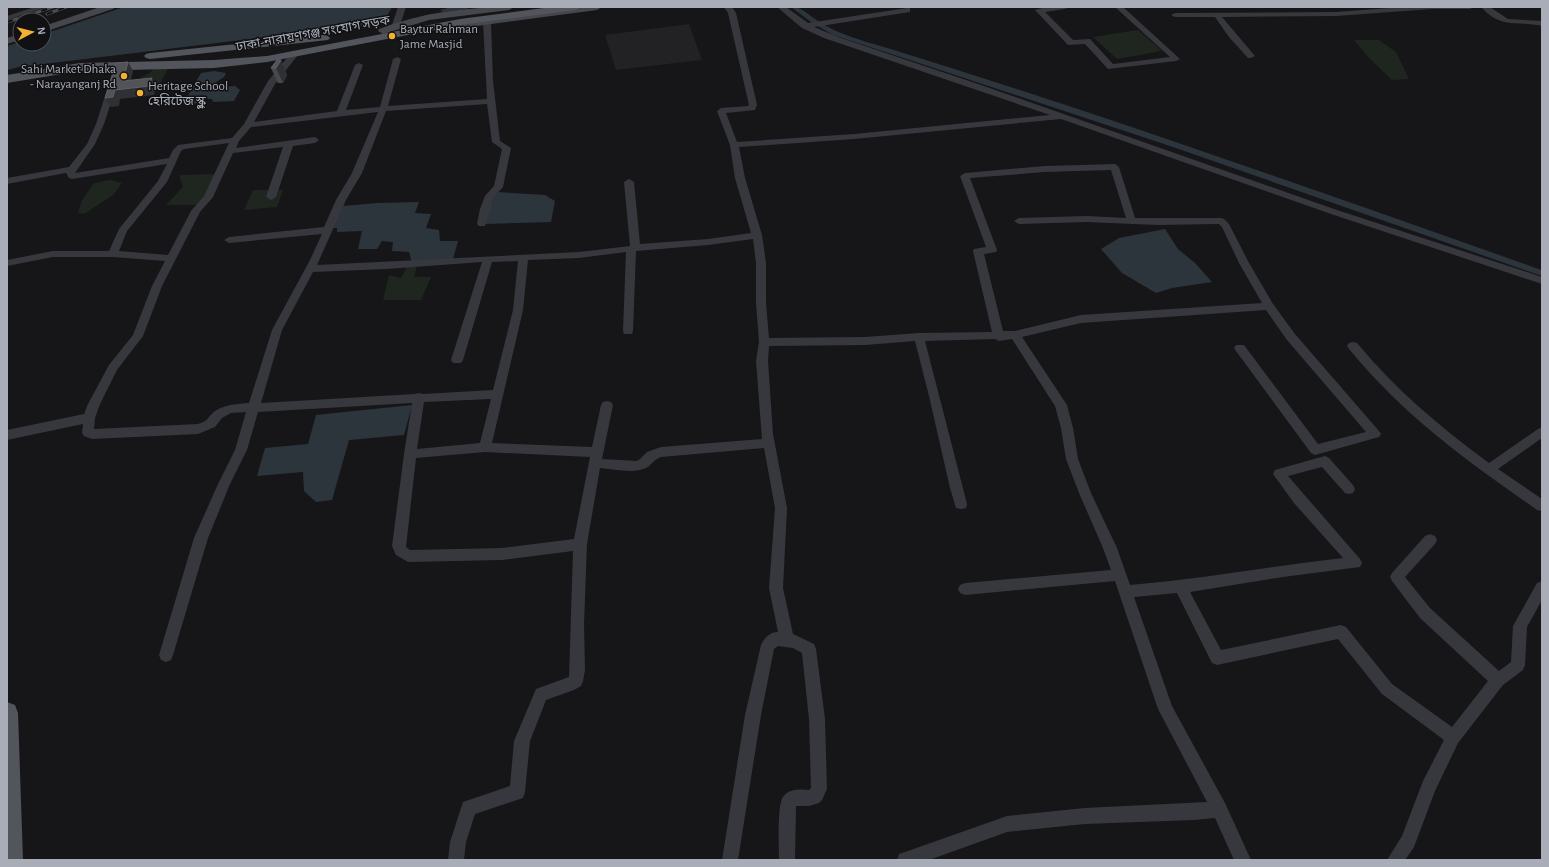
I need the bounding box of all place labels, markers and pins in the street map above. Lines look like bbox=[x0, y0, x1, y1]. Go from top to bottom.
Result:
place label: Baytur Rahman Jame Masjid bbox=[400, 23, 478, 51]
marker: Baytur Rahman Jame Masjid bbox=[387, 31, 397, 41]
place label: Sahi Market Dhaka - Narayanganj Rd bbox=[21, 63, 116, 91]
marker: Sahi Market Dhaka - Narayanganj Rd bbox=[119, 71, 129, 81]
place label: Heritage School হেরিটেজ স্কুল bbox=[148, 80, 228, 109]
marker: Heritage School হেরিটেজ স্কুল bbox=[135, 88, 145, 98]

